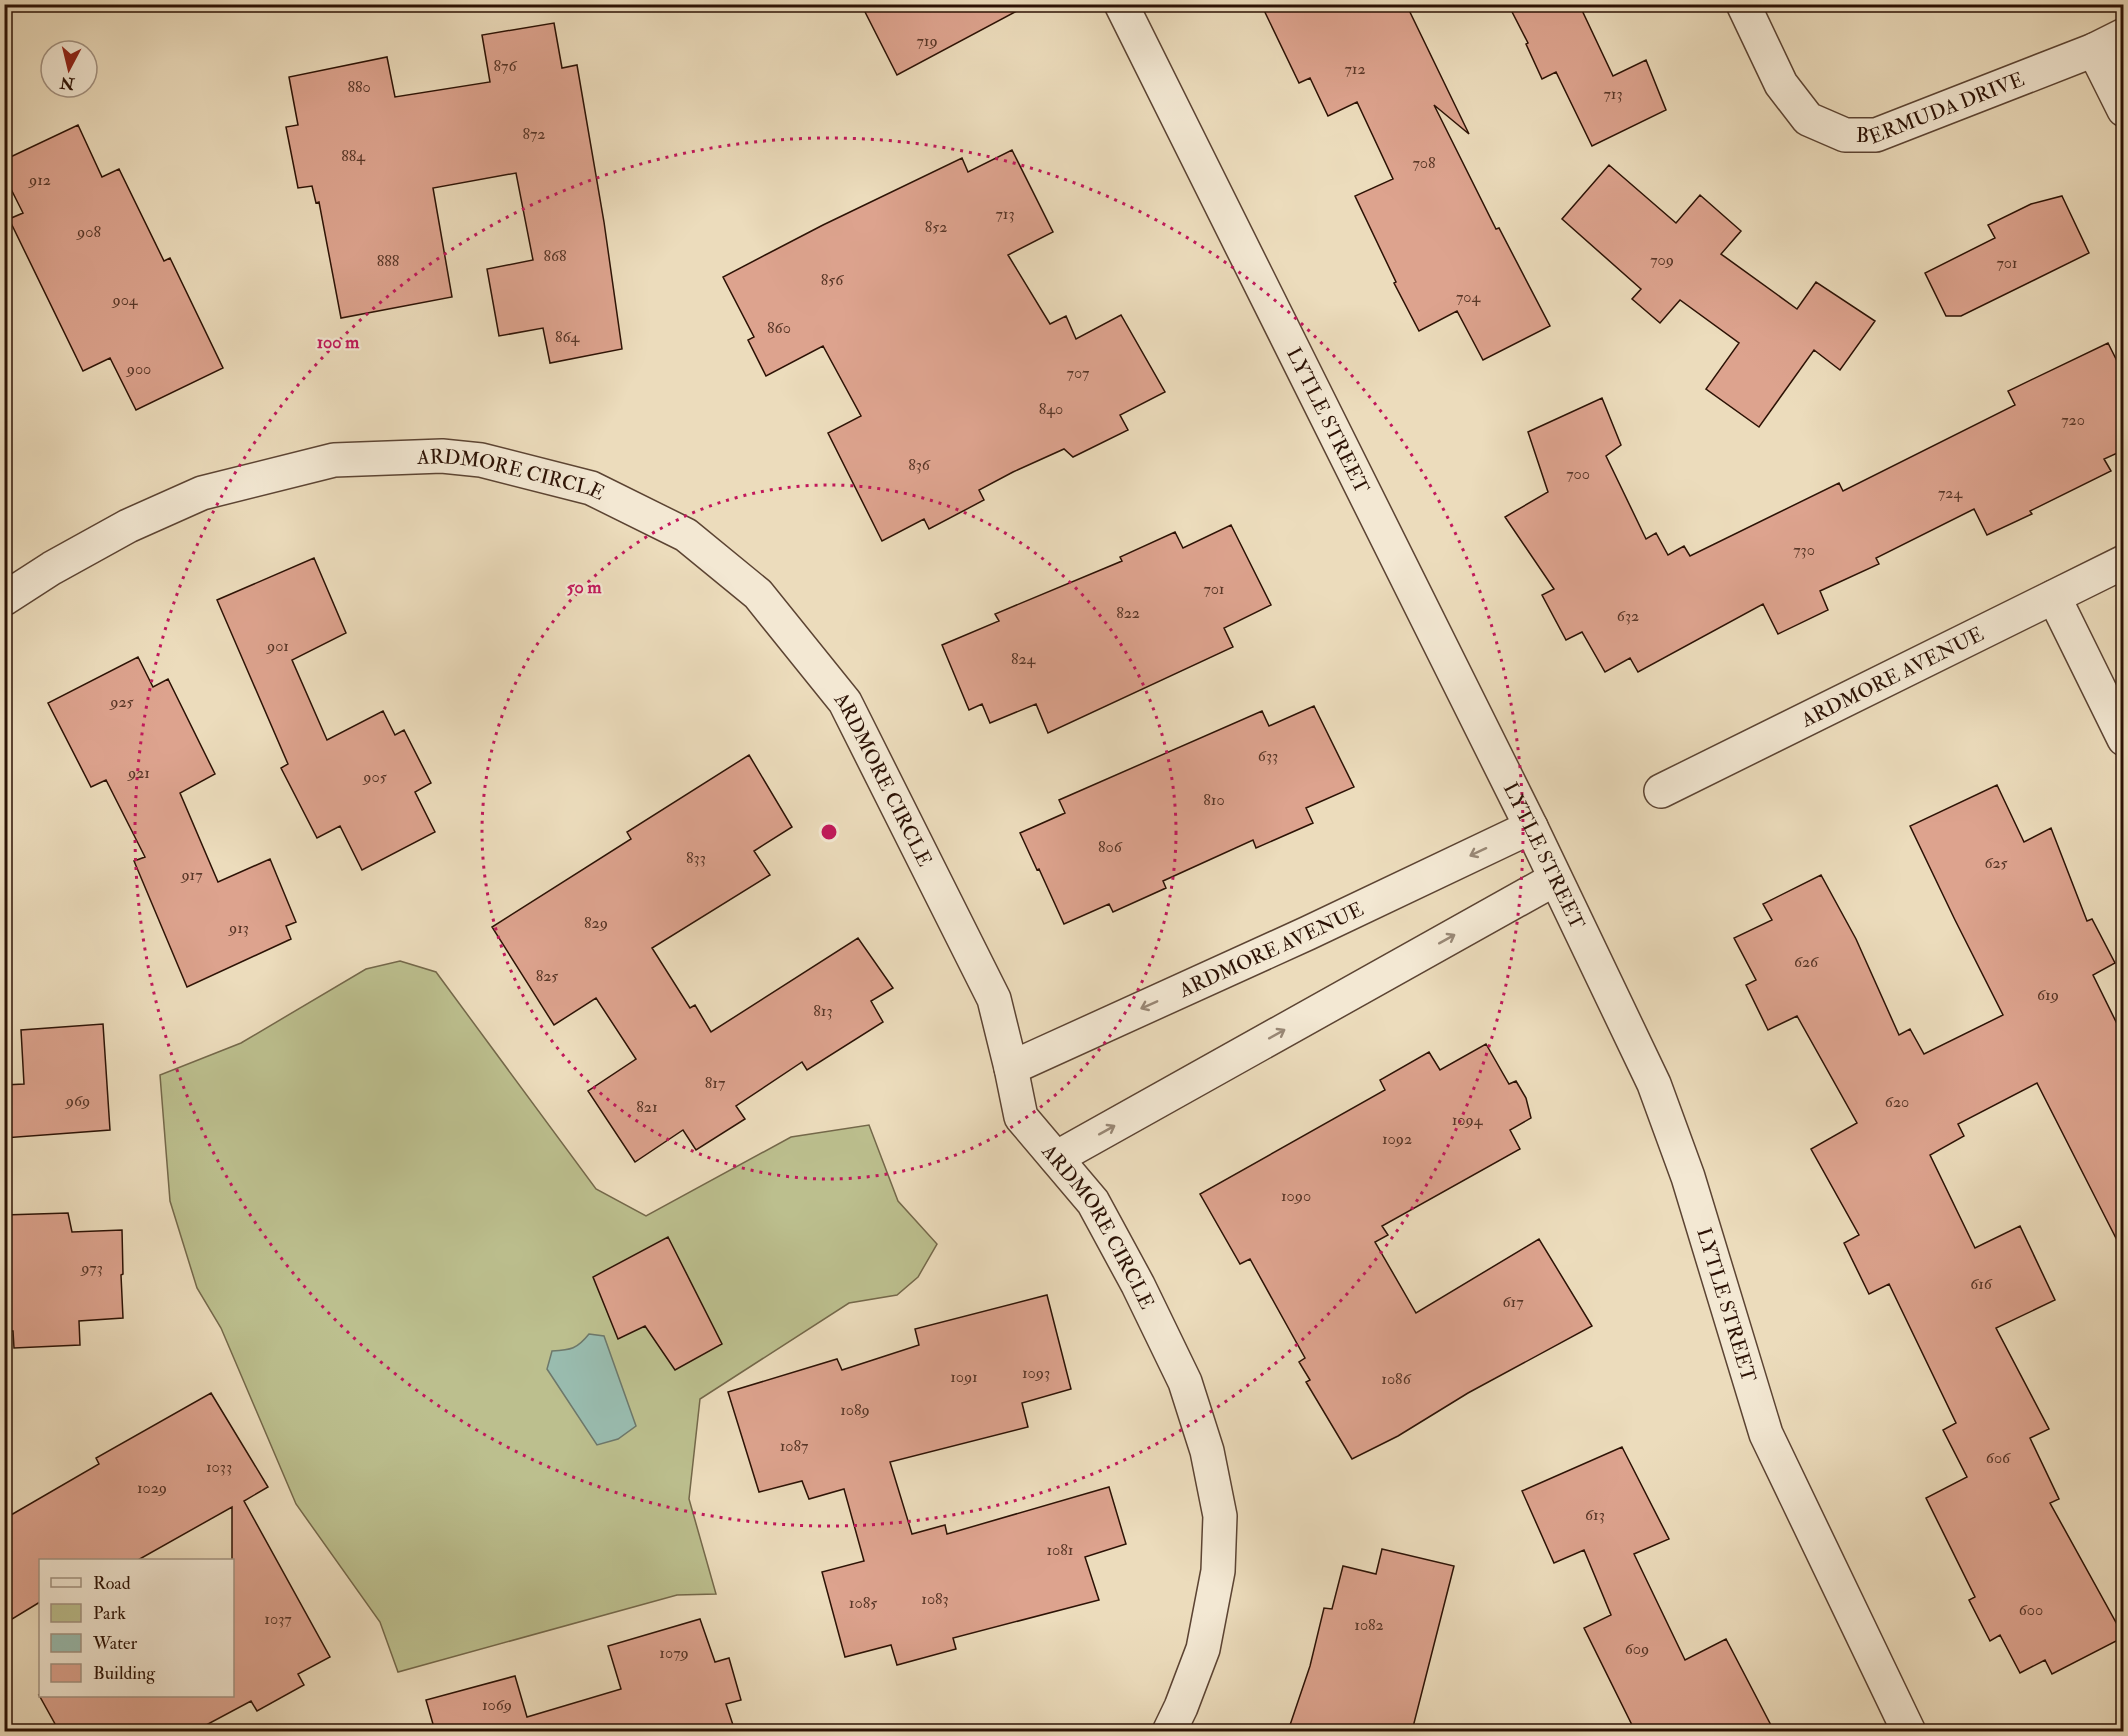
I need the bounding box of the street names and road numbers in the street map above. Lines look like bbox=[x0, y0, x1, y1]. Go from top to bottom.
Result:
street label: BERMUDA DRIVE bbox=[1856, 66, 2028, 149]
street label: LYTLE STREET bbox=[1282, 343, 1375, 497]
street label: ARDMORE CIRCLE bbox=[416, 443, 609, 505]
street label: ARDMORE AVENUE bbox=[1796, 621, 1988, 733]
street label: ARDMORE CIRCLE bbox=[829, 686, 938, 870]
street label: LYTLE STREET bbox=[1498, 778, 1590, 933]
street label: ARDMORE AVENUE bbox=[1174, 896, 1368, 1003]
street label: ARDMORE CIRCLE bbox=[1036, 1138, 1160, 1313]
street label: LYTLE STREET bbox=[1692, 1225, 1762, 1385]

